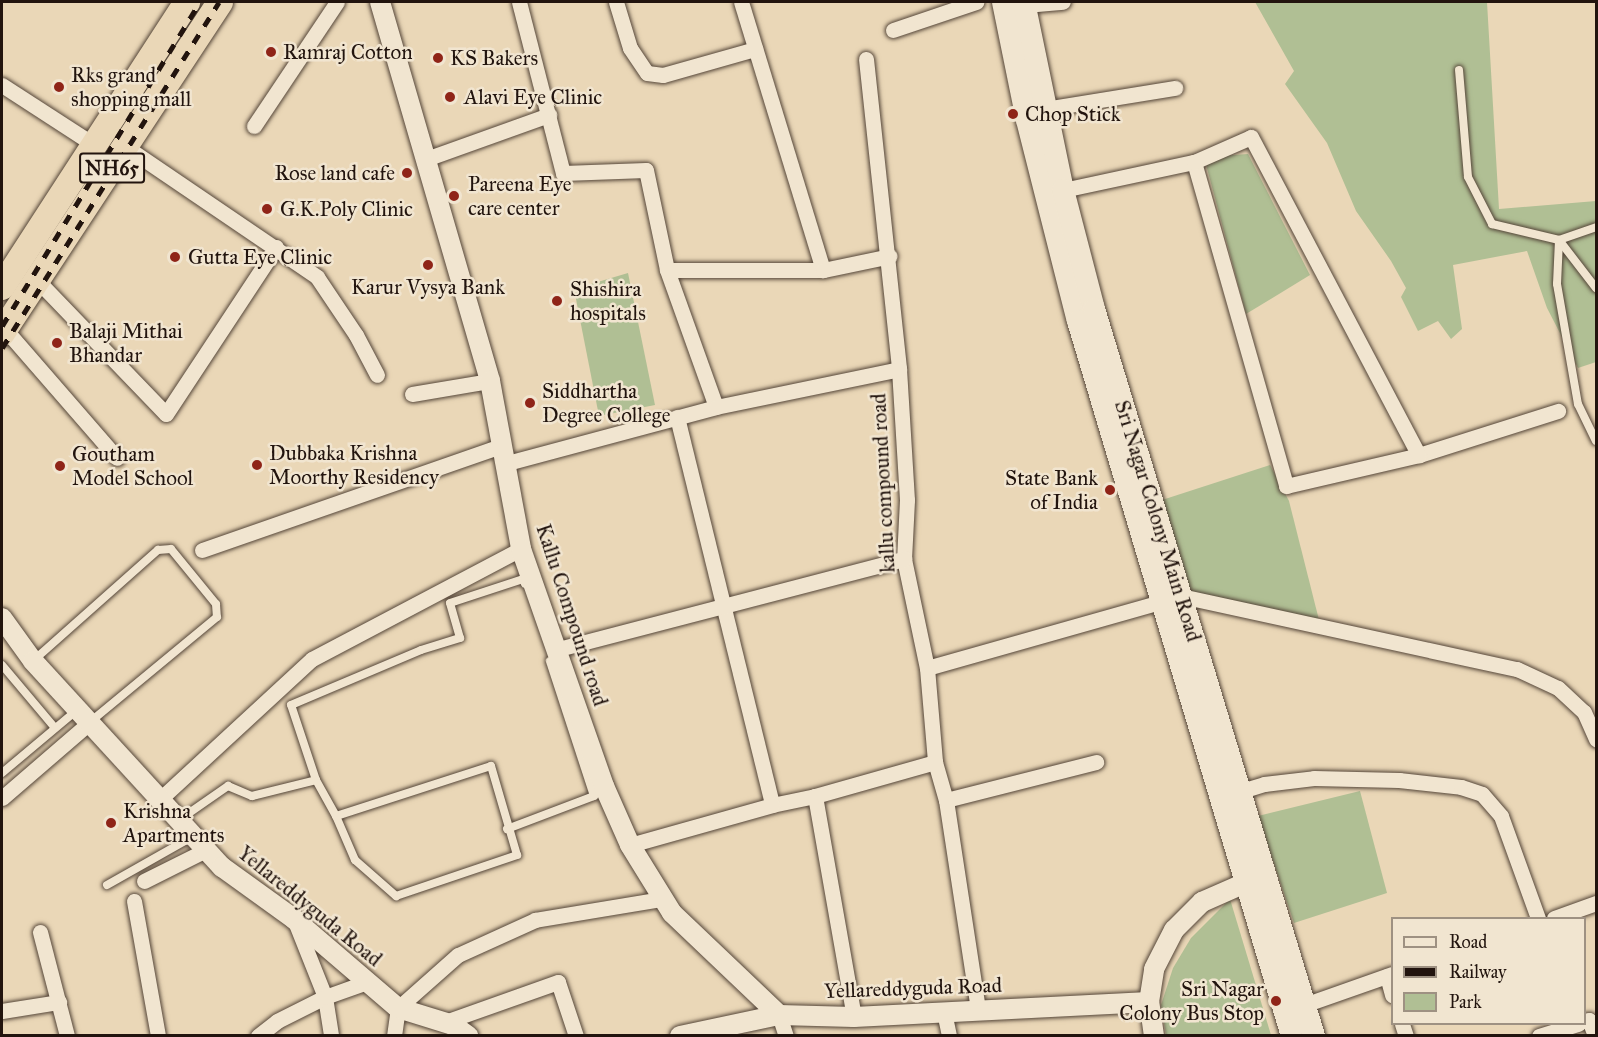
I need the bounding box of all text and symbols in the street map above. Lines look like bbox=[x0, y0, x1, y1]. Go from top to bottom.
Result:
place label: Ramraj Cotton bbox=[283, 39, 413, 65]
marker: Ramraj Cotton bbox=[264, 45, 278, 59]
place label: KS Bakers bbox=[450, 45, 538, 71]
marker: KS Bakers bbox=[431, 51, 445, 65]
place label: Rks grand shopping mall bbox=[71, 62, 191, 112]
marker: Rks grand shopping mall bbox=[52, 80, 66, 94]
place label: Alavi Eye Clinic bbox=[464, 84, 602, 110]
marker: Alavi Eye Clinic bbox=[441, 88, 459, 106]
place label: Chop Stick bbox=[1025, 101, 1120, 127]
marker: Chop Stick bbox=[1006, 107, 1020, 121]
road number: NH65 bbox=[79, 151, 145, 185]
place label: Rose land cafe bbox=[274, 160, 395, 186]
marker: Rose land cafe bbox=[400, 166, 414, 180]
place label: Pareena Eye care center bbox=[468, 171, 572, 221]
marker: Pareena Eye care center bbox=[445, 187, 463, 205]
place label: G.K.Poly Clinic bbox=[280, 196, 413, 222]
marker: G.K.Poly Clinic bbox=[258, 200, 276, 218]
place label: Gutta Eye Clinic bbox=[188, 244, 332, 270]
marker: Gutta Eye Clinic bbox=[166, 248, 184, 266]
marker: Karur Vysya Bank bbox=[421, 258, 435, 272]
place label: Karur Vysya Bank bbox=[351, 274, 505, 300]
place label: Shishira hospitals bbox=[570, 276, 646, 326]
marker: Shishira hospitals bbox=[548, 292, 566, 310]
place label: Balaji Mithai Bhandar bbox=[69, 318, 183, 368]
marker: Balaji Mithai Bhandar bbox=[50, 336, 64, 350]
place label: Siddhartha Degree College bbox=[542, 378, 670, 428]
street label: kallu compound road bbox=[866, 393, 900, 573]
marker: Siddhartha Degree College bbox=[523, 396, 537, 410]
street label: Sri Nagar Colony Main Road bbox=[1109, 397, 1207, 645]
place label: Dubbaka Krishna Moorthy Residency bbox=[269, 440, 439, 490]
place label: Goutham Model School bbox=[72, 441, 193, 491]
marker: Dubbaka Krishna Moorthy Residency bbox=[250, 458, 264, 472]
marker: Goutham Model School bbox=[53, 459, 67, 473]
place label: State Bank of India bbox=[1005, 465, 1098, 515]
marker: State Bank of India bbox=[1103, 483, 1117, 497]
street label: Kallu Compound road bbox=[531, 521, 613, 709]
place label: Krishna Apartments bbox=[123, 798, 225, 848]
marker: Krishna Apartments bbox=[104, 816, 118, 830]
street label: Yellareddyguda Road bbox=[233, 840, 387, 972]
legend bbox=[1391, 917, 1586, 1025]
text: Road bbox=[1449, 931, 1487, 953]
text: Railway bbox=[1449, 961, 1506, 983]
street label: Yellareddyguda Road bbox=[824, 972, 1002, 1004]
place label: Sri Nagar Colony Bus Stop bbox=[1119, 976, 1264, 1026]
text: Park bbox=[1449, 991, 1482, 1013]
marker: Sri Nagar Colony Bus Stop bbox=[1269, 994, 1283, 1008]

